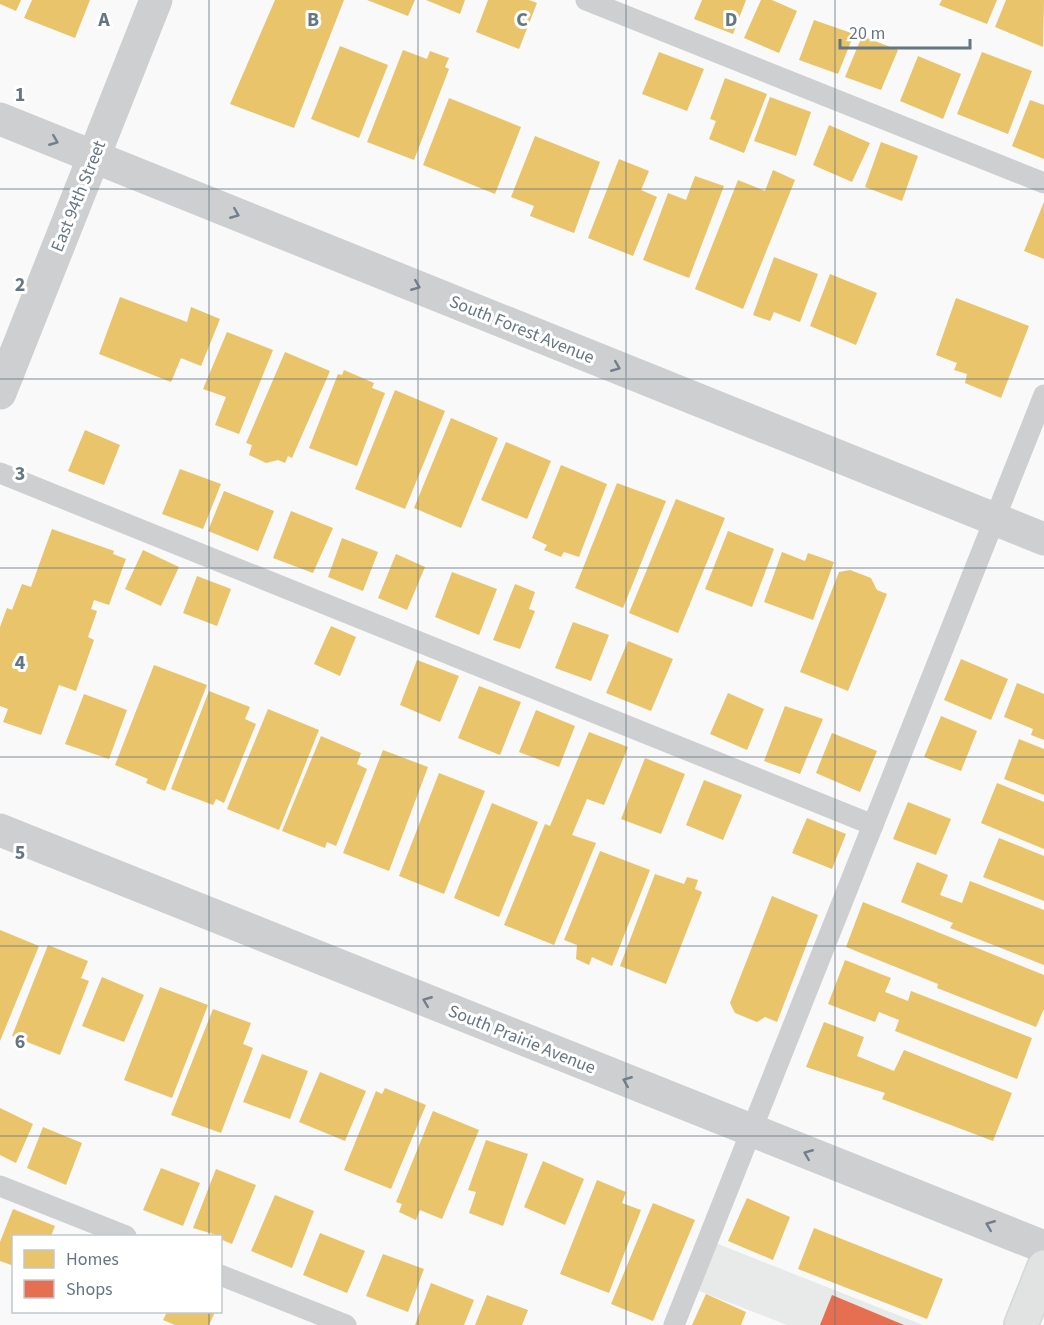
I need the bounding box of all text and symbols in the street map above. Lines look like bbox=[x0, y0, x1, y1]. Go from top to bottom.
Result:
text: A bbox=[97, 6, 110, 34]
text: B bbox=[307, 6, 319, 34]
text: C bbox=[516, 6, 528, 34]
text: D bbox=[725, 6, 737, 34]
scale bar bbox=[840, 12, 970, 50]
text: 20 m bbox=[849, 21, 885, 46]
text: 1 bbox=[15, 81, 25, 109]
one-way arrow bbox=[48, 134, 59, 146]
street label: East 94th Street bbox=[45, 137, 112, 256]
one-way arrow bbox=[229, 207, 240, 219]
text: 2 bbox=[15, 271, 25, 299]
one-way arrow bbox=[410, 279, 421, 291]
street label: South Forest Avenue bbox=[446, 289, 598, 370]
one-way arrow bbox=[610, 360, 621, 372]
text: 3 bbox=[15, 460, 25, 488]
text: 4 bbox=[15, 649, 26, 677]
text: 5 bbox=[15, 839, 25, 867]
one-way arrow bbox=[422, 996, 433, 1008]
street label: South Prairie Avenue bbox=[444, 998, 599, 1080]
text: 6 bbox=[15, 1028, 25, 1056]
one-way arrow bbox=[623, 1076, 634, 1088]
one-way arrow bbox=[804, 1148, 814, 1161]
one-way arrow bbox=[985, 1220, 996, 1232]
legend bbox=[12, 1235, 222, 1313]
text: Homes bbox=[66, 1247, 119, 1272]
text: Shops bbox=[66, 1277, 113, 1302]

